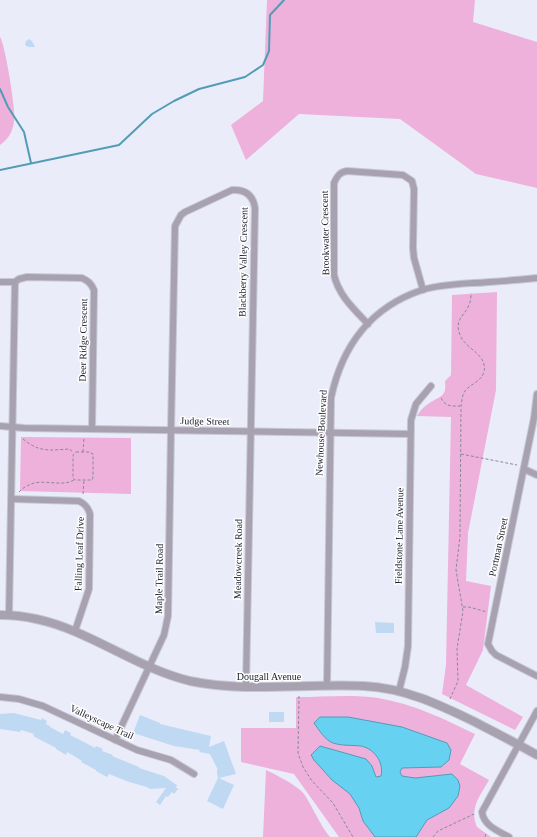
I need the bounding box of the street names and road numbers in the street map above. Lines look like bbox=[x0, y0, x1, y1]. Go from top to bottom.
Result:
street label: Brookwater Crescent bbox=[319, 190, 331, 275]
street label: Blackberry Valley Crescent bbox=[237, 207, 249, 317]
street label: Deer Ridge Crescent bbox=[77, 298, 89, 382]
street label: Newhouse Boulevard bbox=[313, 390, 329, 476]
street label: Judge Street bbox=[180, 415, 230, 427]
street label: Fieldstone Lane Avenue bbox=[393, 487, 405, 584]
street label: Falling Leaf Drive bbox=[72, 516, 86, 591]
street label: Portman Street bbox=[486, 516, 510, 577]
street label: Meadowcreek Road bbox=[232, 519, 244, 599]
street label: Maple Trail Road bbox=[153, 544, 165, 614]
street label: Dougall Avenue bbox=[237, 671, 302, 682]
street label: Valleyscape Trail bbox=[68, 702, 136, 742]

